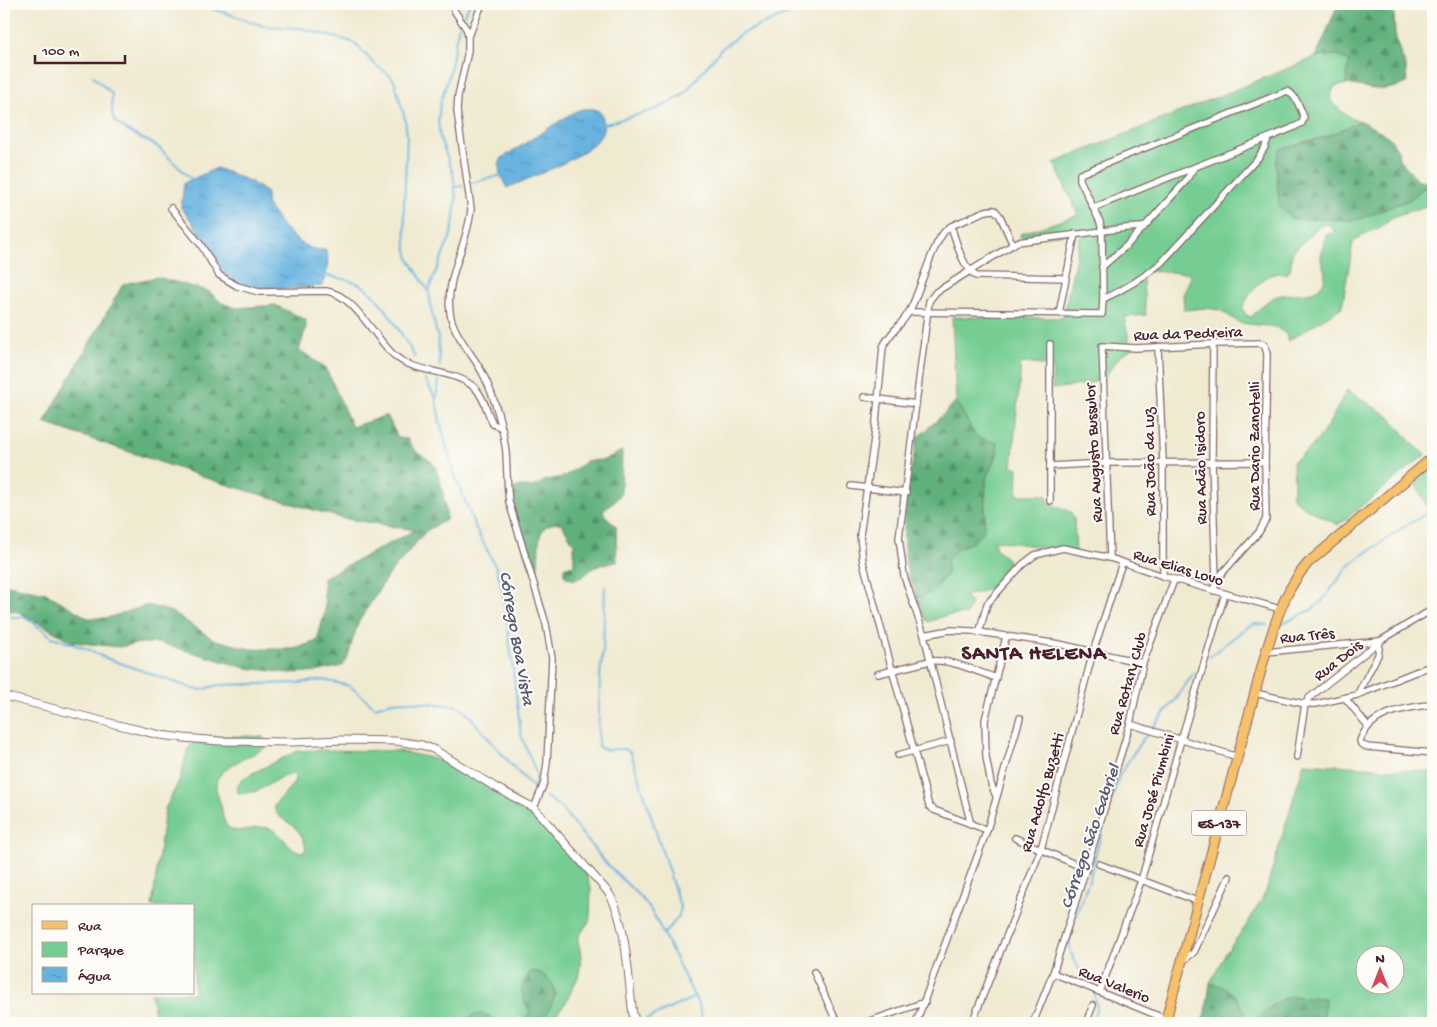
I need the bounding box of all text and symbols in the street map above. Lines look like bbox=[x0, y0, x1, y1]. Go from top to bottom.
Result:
scale bar bbox=[35, 32, 125, 64]
text: 100 m bbox=[41, 43, 80, 61]
street label: Rua da Pedreira bbox=[1133, 324, 1244, 347]
street label: Rua Dario Zanotelli bbox=[1247, 381, 1266, 511]
street label: Rua Augusto Bussulor bbox=[1082, 382, 1109, 523]
street label: Rua João da Luz bbox=[1141, 406, 1162, 516]
street label: Rua Adão Isidoro bbox=[1192, 411, 1213, 525]
street label: Rua Elias Lovo bbox=[1130, 547, 1226, 592]
water label: Córrego Boa Vista bbox=[493, 570, 538, 708]
street label: Rua Três bbox=[1279, 625, 1337, 650]
street label: Rua Rotary Club bbox=[1106, 630, 1153, 738]
street label: Rua Dois bbox=[1311, 636, 1368, 687]
district label: SANTA HELENA bbox=[961, 643, 1107, 668]
street label: Rua Adolfo Buzetti bbox=[1018, 731, 1071, 855]
street label: Rua José Piumbini bbox=[1130, 732, 1181, 850]
water label: Córrego São Gabriel bbox=[1057, 761, 1126, 912]
road number: ES-137 bbox=[1192, 810, 1246, 836]
legend bbox=[32, 904, 195, 994]
text: Rua bbox=[78, 918, 102, 936]
text: Parque bbox=[77, 942, 124, 960]
north arrow bbox=[1354, 944, 1404, 994]
text: N bbox=[1375, 951, 1385, 968]
street label: Rua Valerio bbox=[1075, 963, 1152, 1009]
text: Água bbox=[78, 968, 111, 986]

